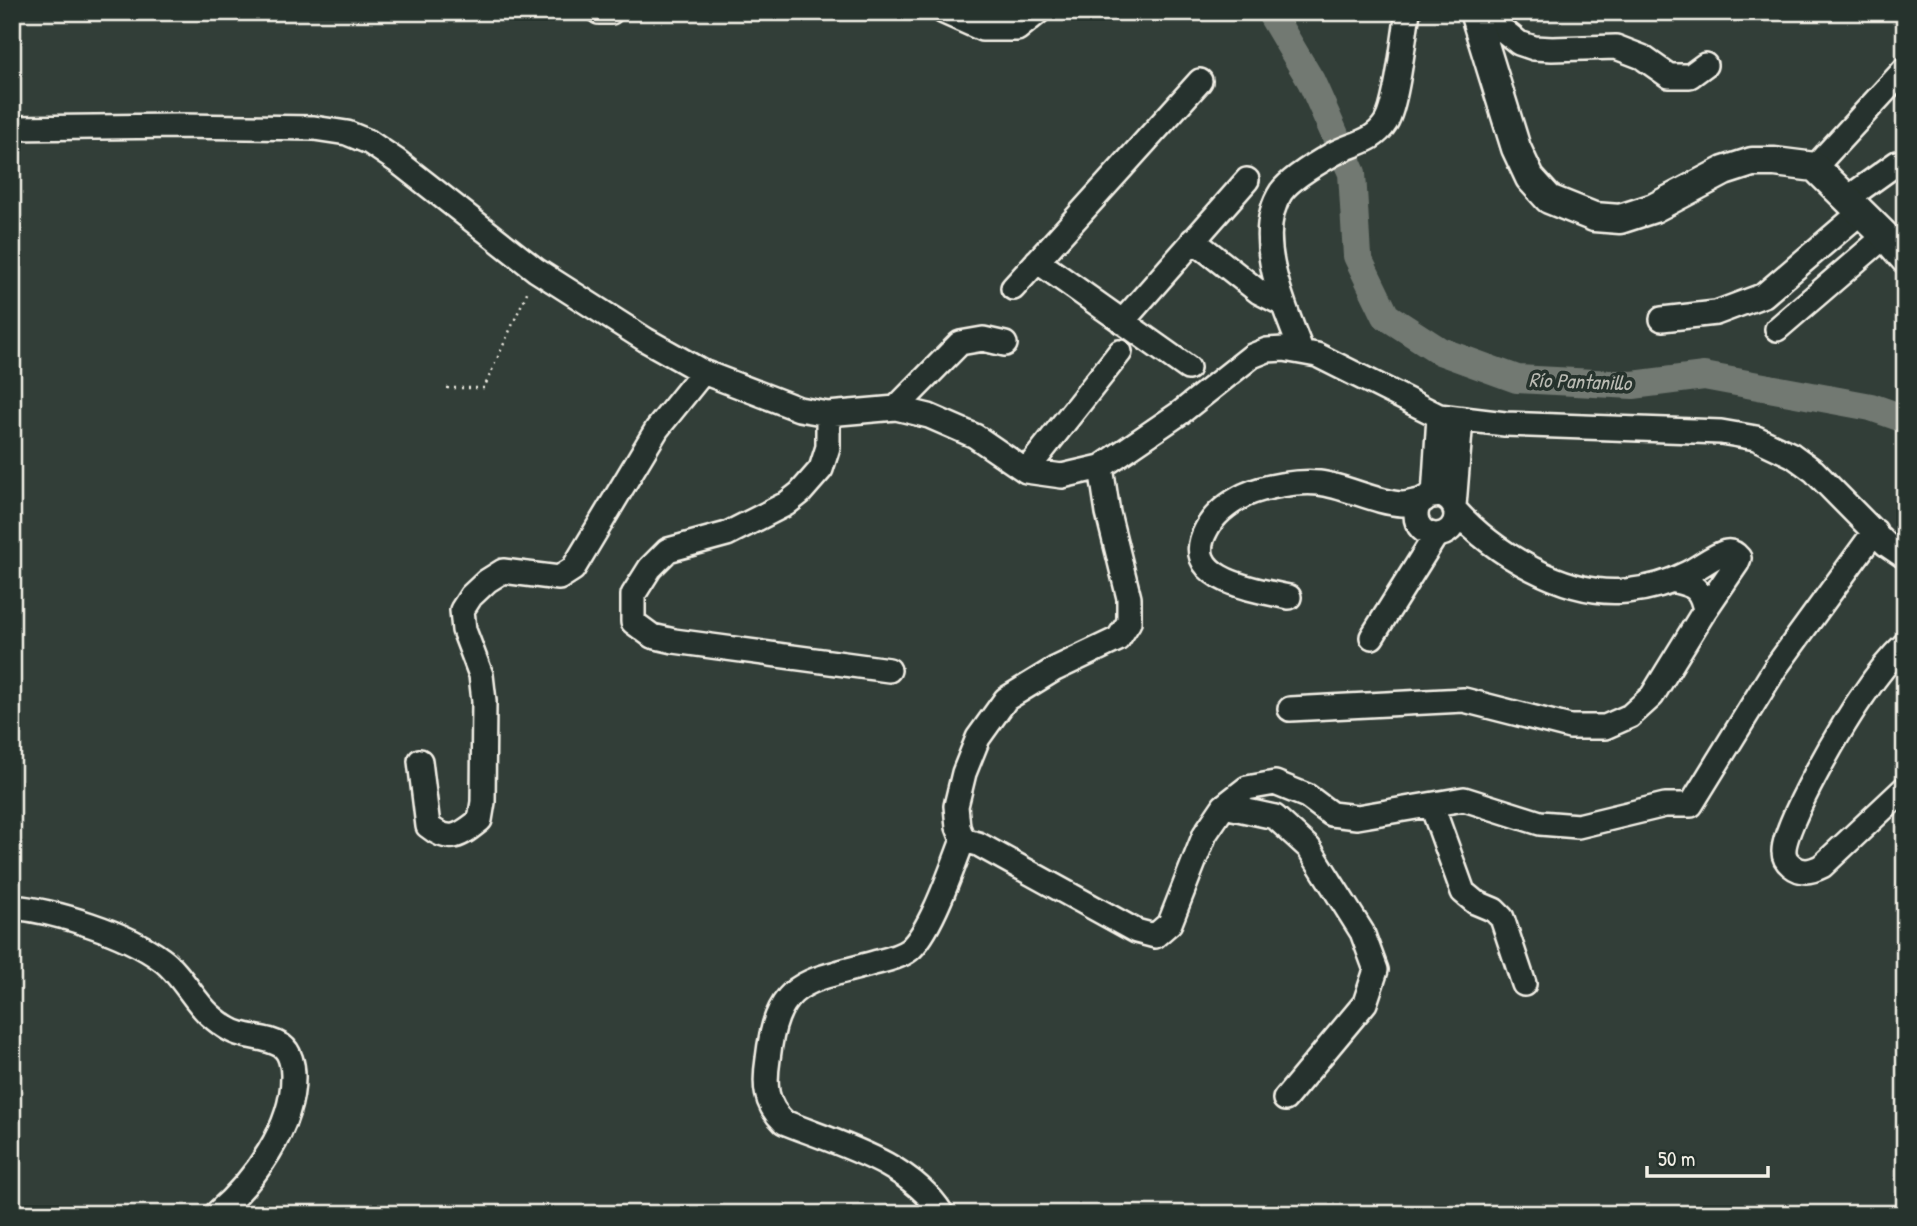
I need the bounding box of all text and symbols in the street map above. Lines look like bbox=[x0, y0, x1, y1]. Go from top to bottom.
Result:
water label: Río Pantanillo bbox=[1528, 365, 1633, 397]
scale bar bbox=[1647, 1135, 1768, 1179]
text: 50 m bbox=[1658, 1144, 1695, 1173]

